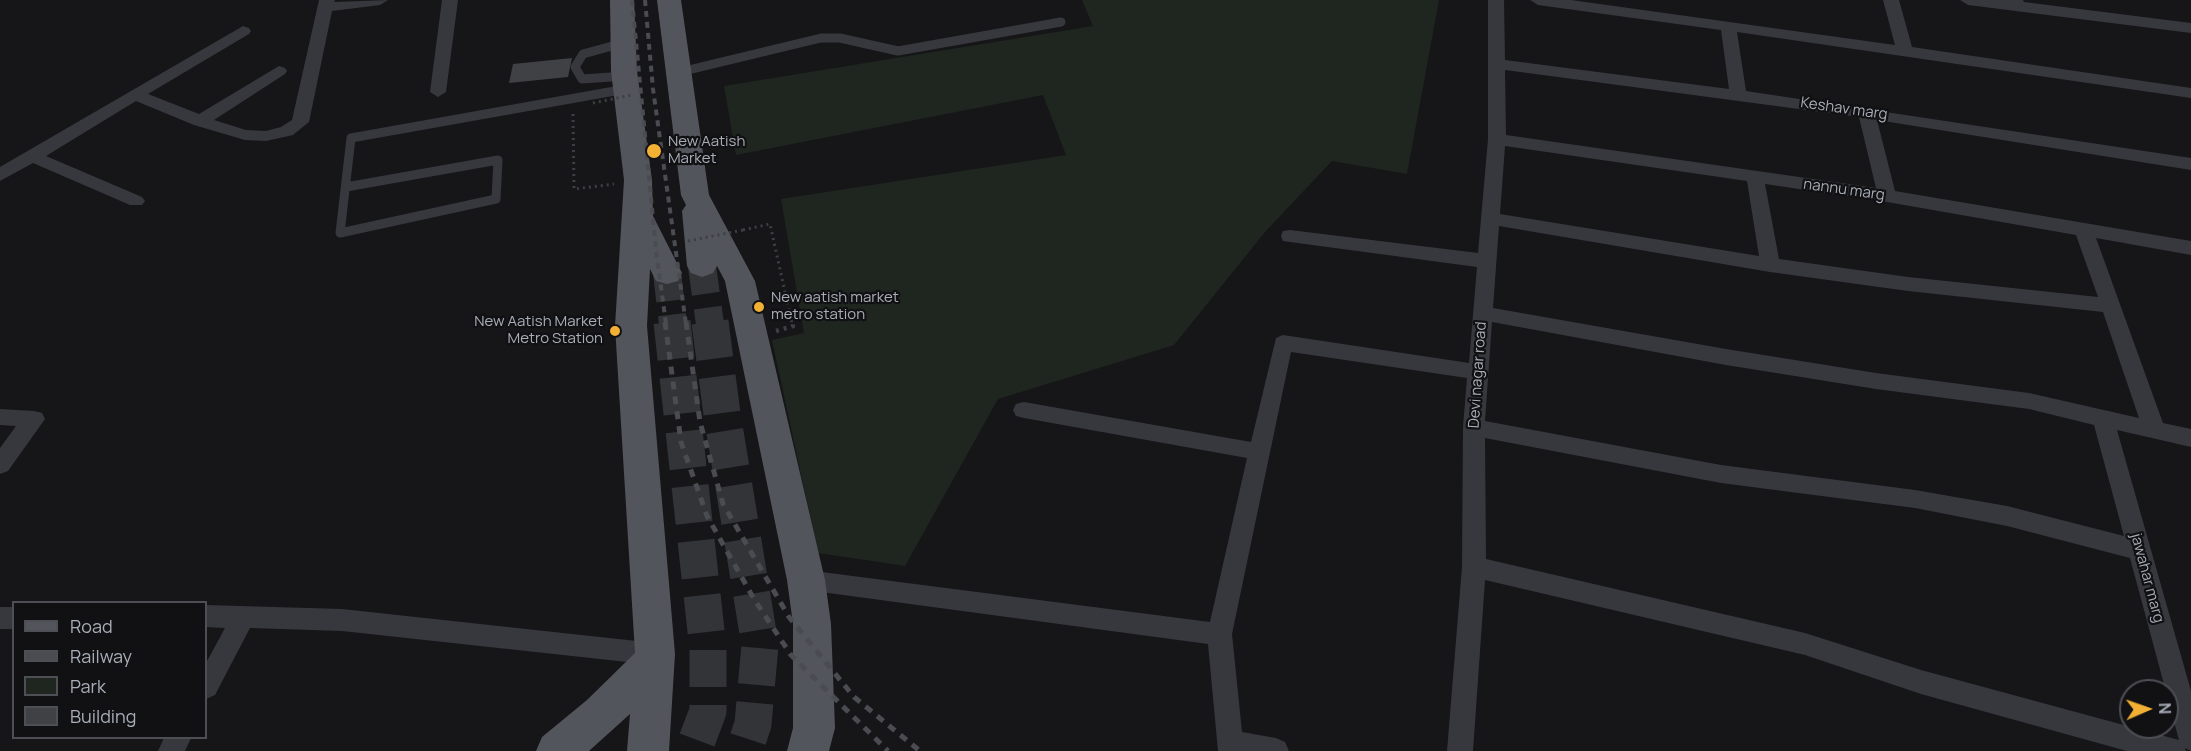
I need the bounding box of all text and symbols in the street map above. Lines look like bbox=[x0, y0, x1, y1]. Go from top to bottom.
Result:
street label: Keshav marg bbox=[1799, 94, 1889, 124]
place label: New Aatish Market bbox=[668, 133, 745, 168]
marker: New Aatish Market bbox=[645, 142, 663, 160]
street label: nannu marg bbox=[1802, 175, 1886, 205]
place label: New aatish market metro station bbox=[771, 289, 899, 324]
marker: New aatish market metro station bbox=[752, 300, 766, 314]
place label: New Aatish Market Metro Station bbox=[474, 313, 603, 348]
street label: Devi nagar road bbox=[1465, 321, 1491, 429]
marker: New Aatish Market Metro Station bbox=[608, 324, 622, 338]
street label: jawahar marg bbox=[2126, 531, 2168, 625]
legend bbox=[12, 601, 207, 739]
text: Road bbox=[70, 614, 113, 638]
text: Railway bbox=[70, 644, 132, 668]
text: Park bbox=[70, 674, 106, 698]
north arrow bbox=[2119, 679, 2179, 739]
text: N bbox=[2154, 702, 2176, 715]
text: Building bbox=[70, 704, 136, 728]

